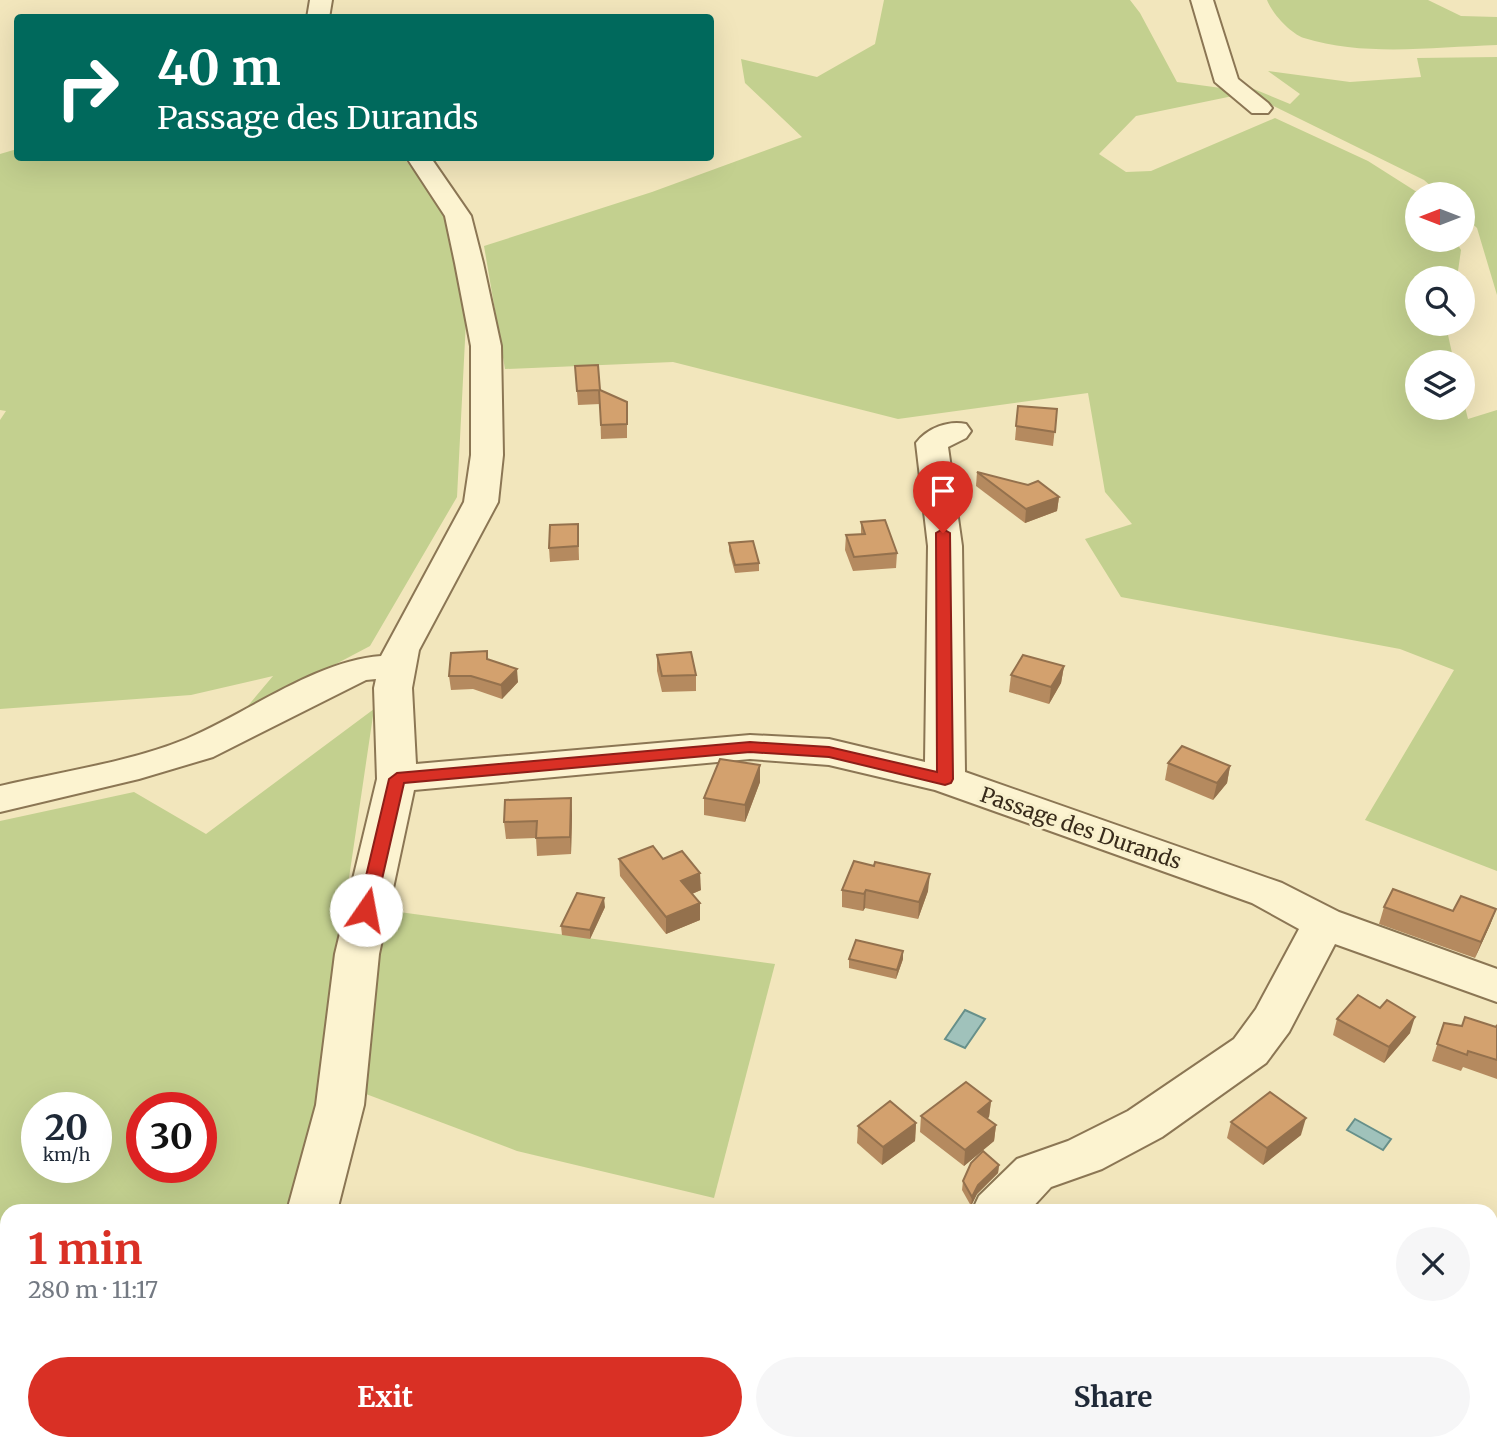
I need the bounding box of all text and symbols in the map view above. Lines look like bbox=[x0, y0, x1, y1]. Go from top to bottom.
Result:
text: 40 m bbox=[157, 37, 281, 98]
icon: right bbox=[42, 42, 133, 133]
text: Passage des Durands bbox=[157, 98, 478, 138]
north arrow bbox=[1405, 182, 1475, 252]
map controls bbox=[1405, 182, 1475, 420]
button: search bbox=[1405, 266, 1475, 336]
button: layers bbox=[1405, 350, 1475, 420]
pin bbox=[913, 461, 973, 533]
icon: arrive bbox=[924, 472, 962, 510]
street label: Passage des Durands bbox=[977, 781, 1185, 875]
position arrow bbox=[329, 873, 403, 947]
speed limit sign: 30 bbox=[126, 1092, 217, 1183]
text: 20 bbox=[45, 1106, 88, 1150]
text: km/h bbox=[43, 1143, 90, 1166]
text: 1 min bbox=[28, 1223, 142, 1275]
button: close bbox=[1396, 1227, 1470, 1301]
text: 280 m · 11:17 bbox=[28, 1275, 158, 1304]
button: Exit bbox=[28, 1357, 742, 1437]
button: Share bbox=[756, 1357, 1470, 1437]

